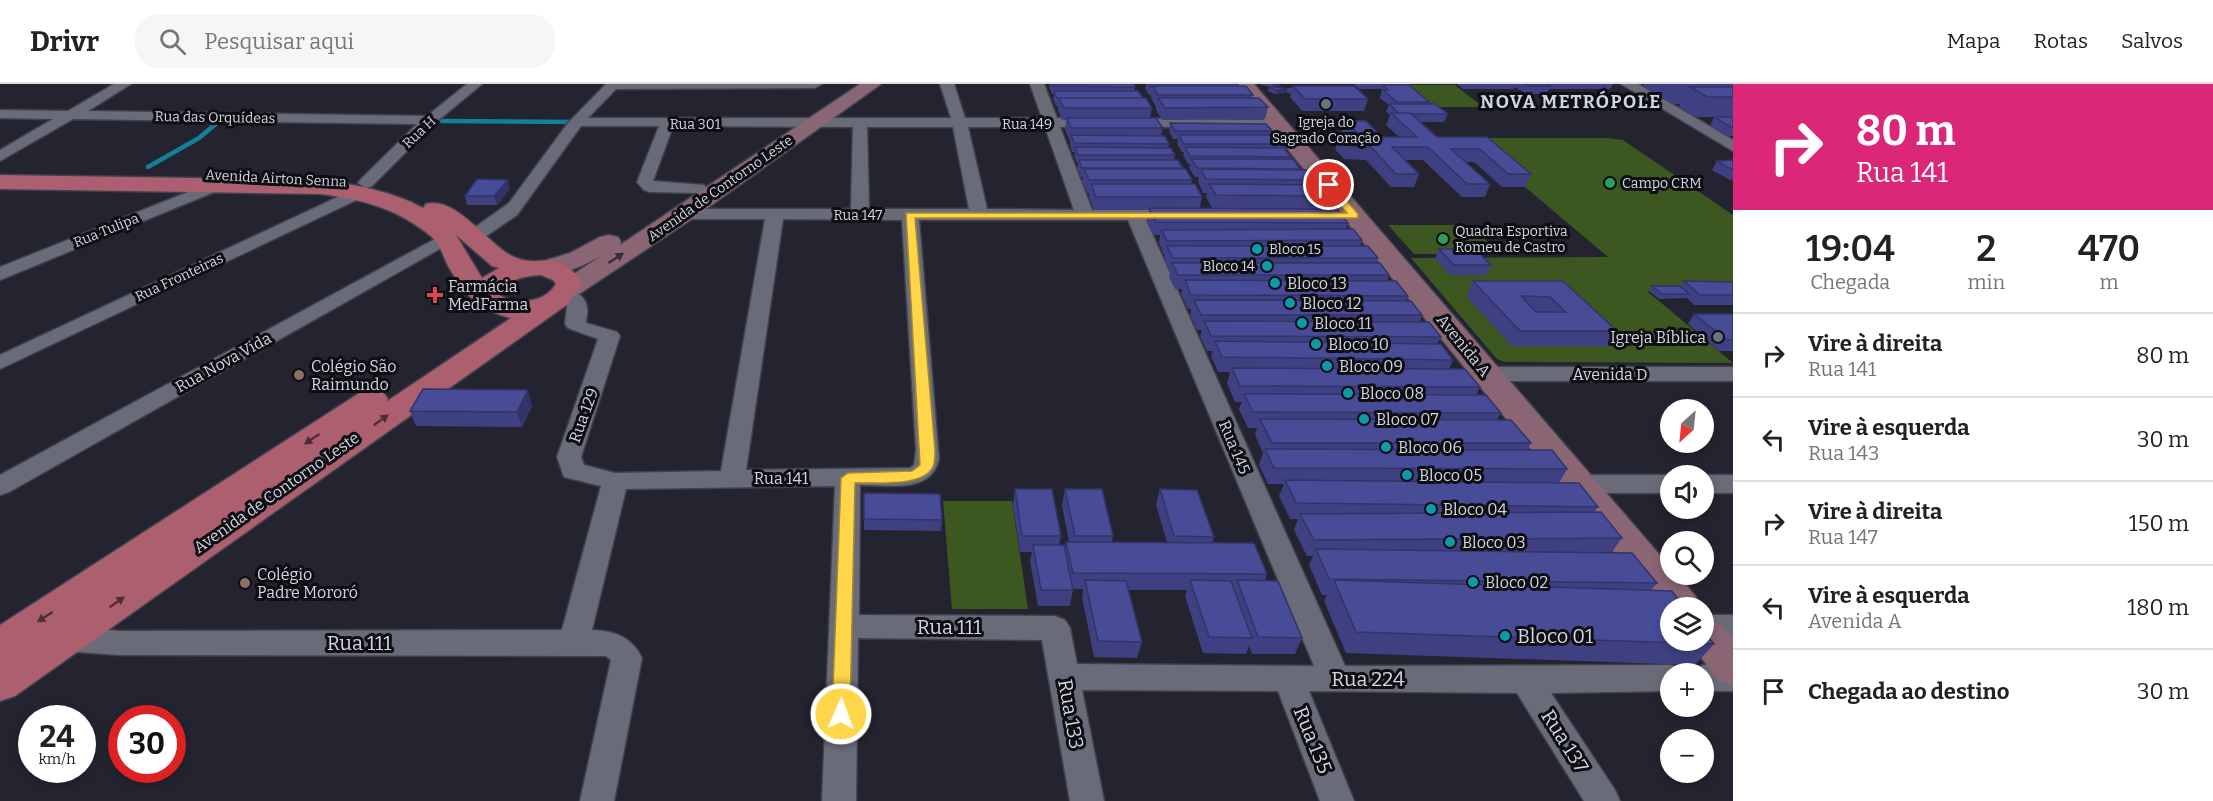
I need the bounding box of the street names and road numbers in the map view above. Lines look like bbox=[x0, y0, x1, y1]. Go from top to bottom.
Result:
street label: Rua das Orquídeas bbox=[155, 108, 275, 127]
street label: Rua H bbox=[399, 113, 439, 152]
street label: Rua 301 bbox=[670, 116, 721, 133]
street label: Rua 149 bbox=[1002, 116, 1052, 133]
street label: Avenida de Contorno Leste bbox=[645, 132, 796, 245]
street label: Avenida Airton Senna bbox=[205, 166, 347, 191]
street label: Rua 147 bbox=[834, 207, 882, 224]
street label: Rua Tulipa bbox=[71, 210, 142, 251]
street label: Rua Fronteiras bbox=[132, 250, 226, 305]
street label: Avenida A bbox=[1433, 310, 1495, 381]
street label: Rua Nova Vida bbox=[172, 328, 275, 397]
street label: Avenida D bbox=[1572, 365, 1648, 384]
street label: Rua 129 bbox=[565, 385, 602, 445]
street label: Rua 145 bbox=[1215, 417, 1254, 477]
street label: Avenida de Contorno Leste bbox=[190, 428, 363, 557]
street label: Rua 141 bbox=[754, 469, 809, 488]
street label: Rua 111 bbox=[917, 615, 981, 639]
street label: Rua 111 bbox=[327, 631, 391, 655]
street label: Rua 224 bbox=[1331, 667, 1405, 691]
street label: Rua 133 bbox=[1053, 677, 1089, 751]
street label: Rua 135 bbox=[1289, 703, 1337, 777]
street label: Rua 137 bbox=[1536, 705, 1594, 777]

